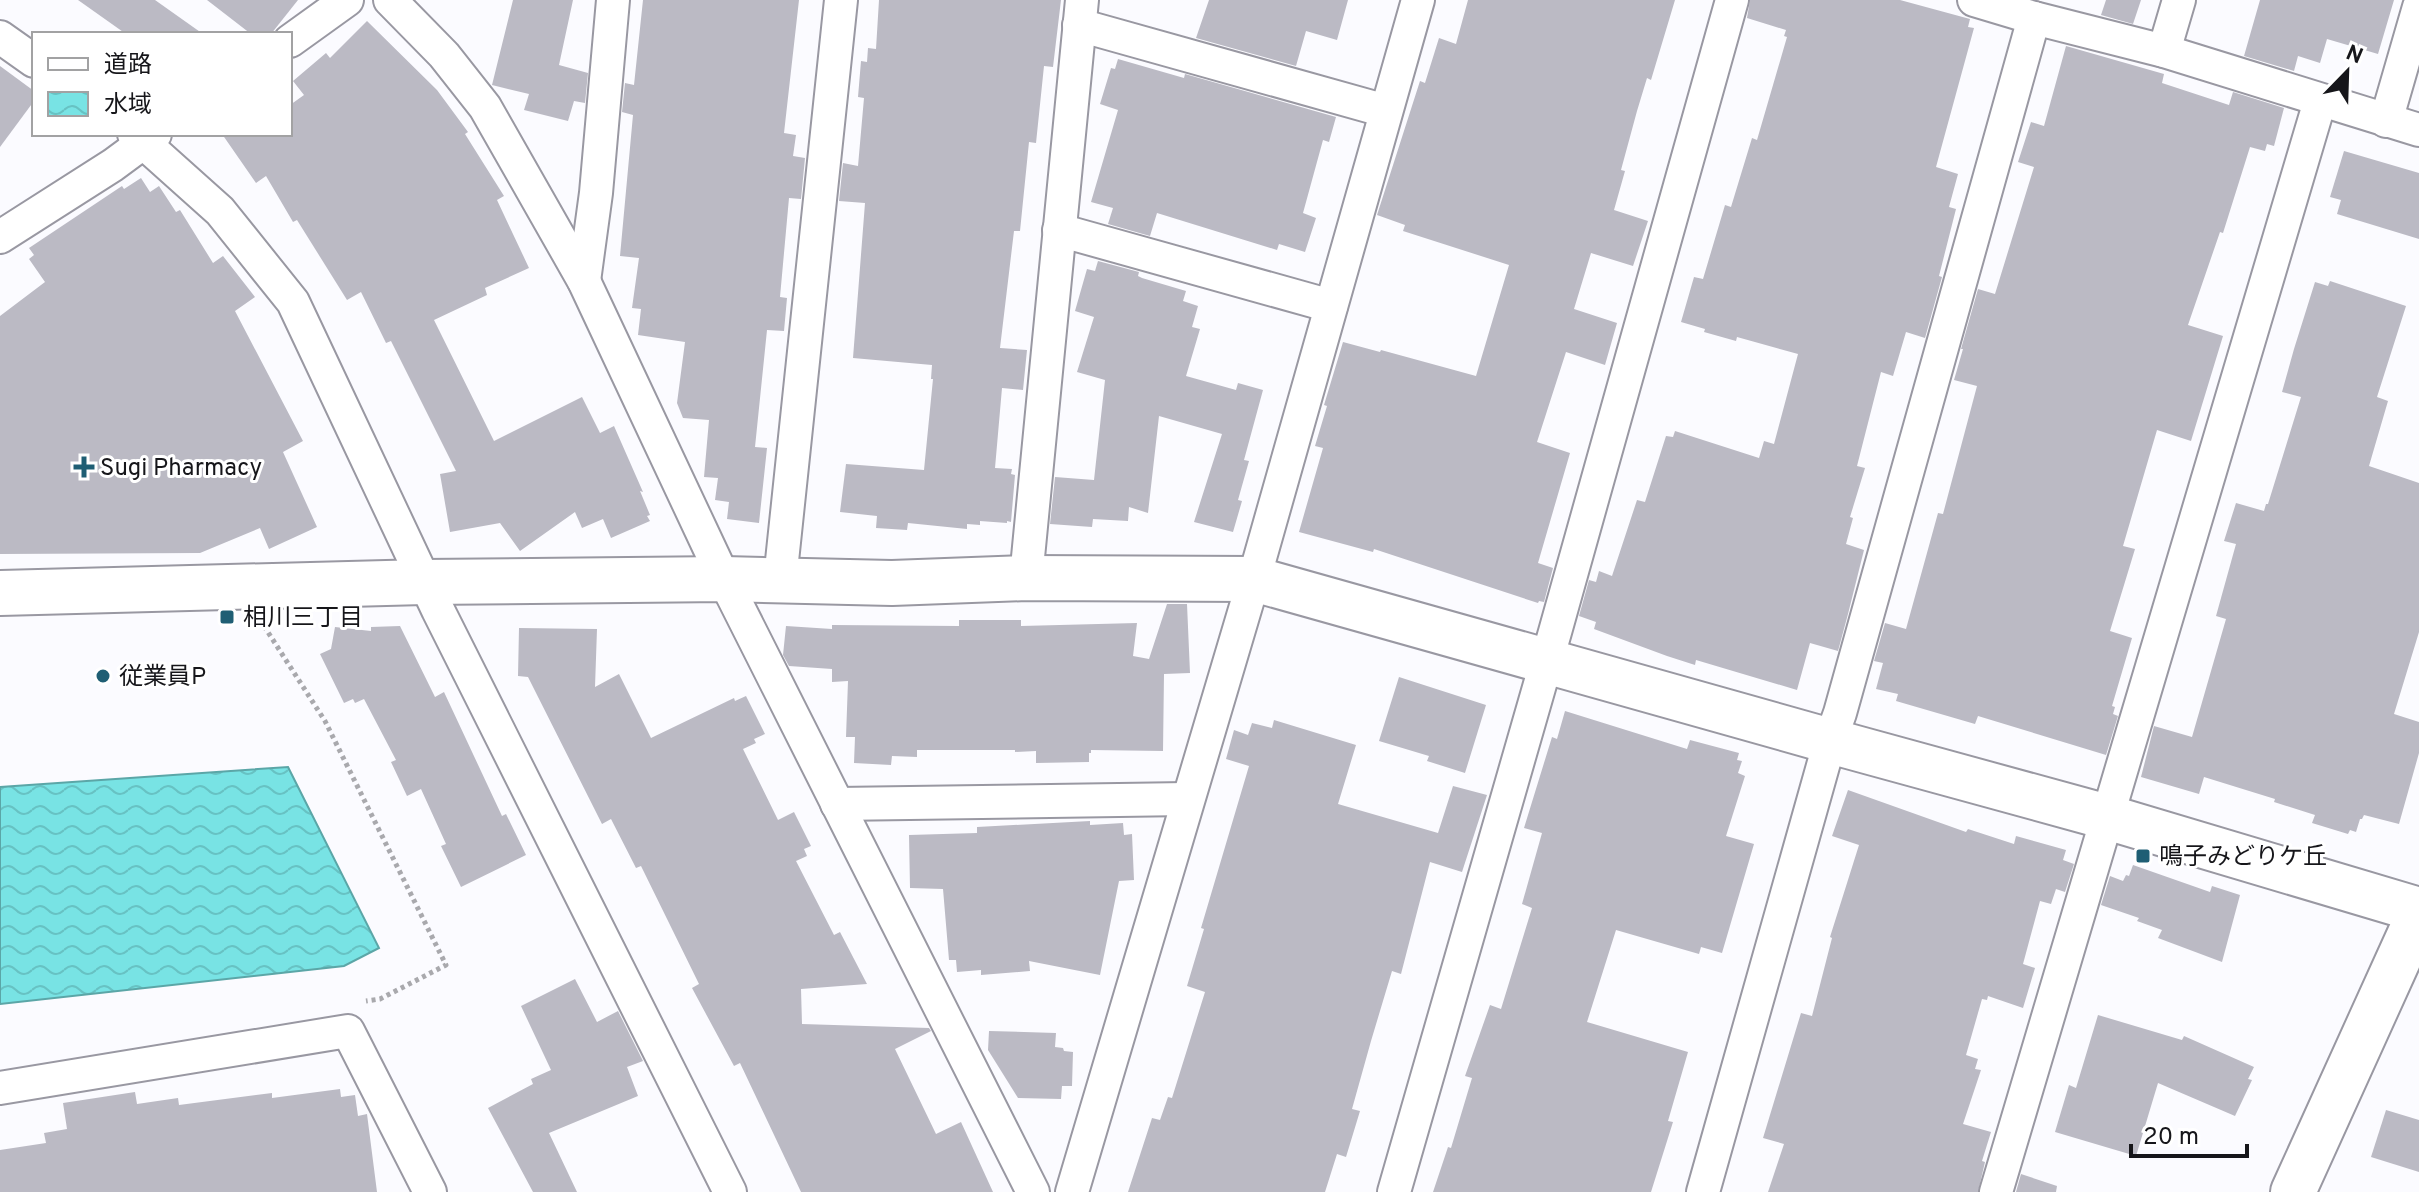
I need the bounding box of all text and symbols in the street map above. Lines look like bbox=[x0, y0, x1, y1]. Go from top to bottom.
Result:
legend bbox=[32, 32, 292, 136]
north arrow bbox=[2307, 32, 2387, 112]
text: N bbox=[2341, 40, 2366, 71]
text: 道路 bbox=[104, 51, 152, 81]
text: 水域 bbox=[104, 91, 152, 121]
place label: Sugi Pharmacy bbox=[100, 454, 262, 484]
marker: Sugi Pharmacy bbox=[75, 458, 93, 476]
place label: 相川三丁目 bbox=[243, 604, 363, 634]
marker: 相川三丁目 bbox=[218, 608, 236, 626]
place label: 従業員P bbox=[119, 663, 206, 693]
marker: 従業員P bbox=[94, 667, 112, 685]
place label: 鳴子みどりケ丘 bbox=[2159, 843, 2327, 873]
marker: 鳴子みどりケ丘 bbox=[2134, 847, 2152, 865]
scale bar bbox=[2131, 1108, 2247, 1158]
text: 20 m bbox=[2143, 1123, 2199, 1153]

